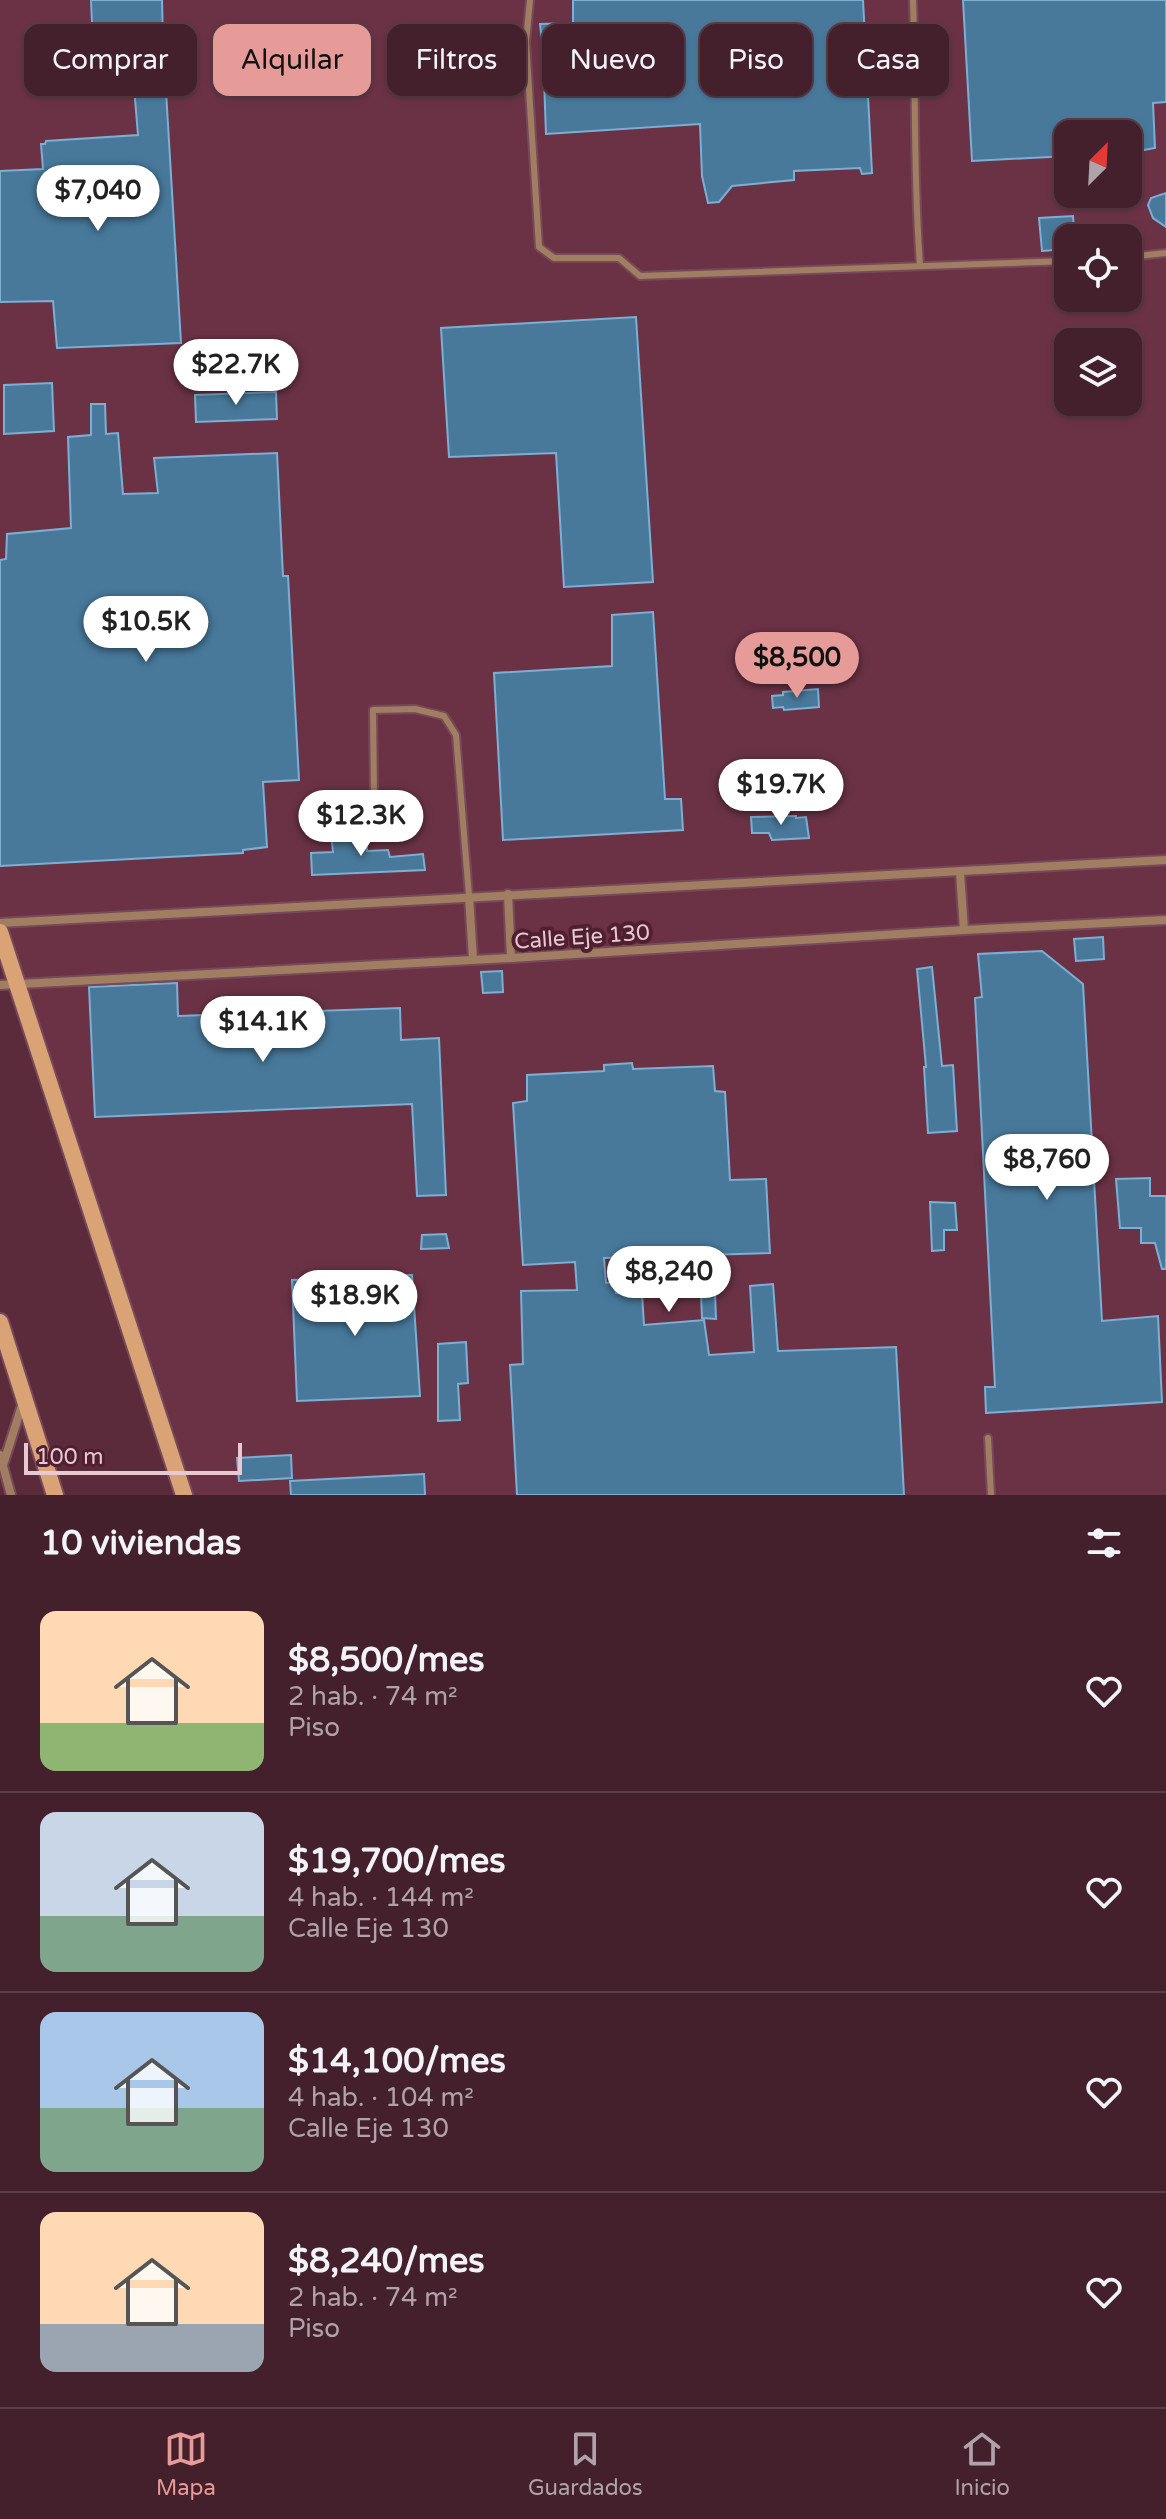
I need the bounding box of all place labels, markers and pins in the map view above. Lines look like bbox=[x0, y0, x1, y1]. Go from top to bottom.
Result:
pin: $7,040 bbox=[33, 165, 163, 233]
pin: $22.7K bbox=[171, 339, 301, 407]
pin: $10.5K bbox=[81, 596, 211, 664]
pin: $8,500 bbox=[732, 632, 862, 700]
pin: $19.7K bbox=[716, 759, 846, 827]
pin: $12.3K bbox=[296, 790, 426, 858]
pin: $14.1K bbox=[198, 996, 328, 1064]
pin: $8,760 bbox=[982, 1134, 1112, 1202]
pin: $8,240 bbox=[604, 1246, 734, 1314]
pin: $18.9K bbox=[290, 1270, 420, 1338]

